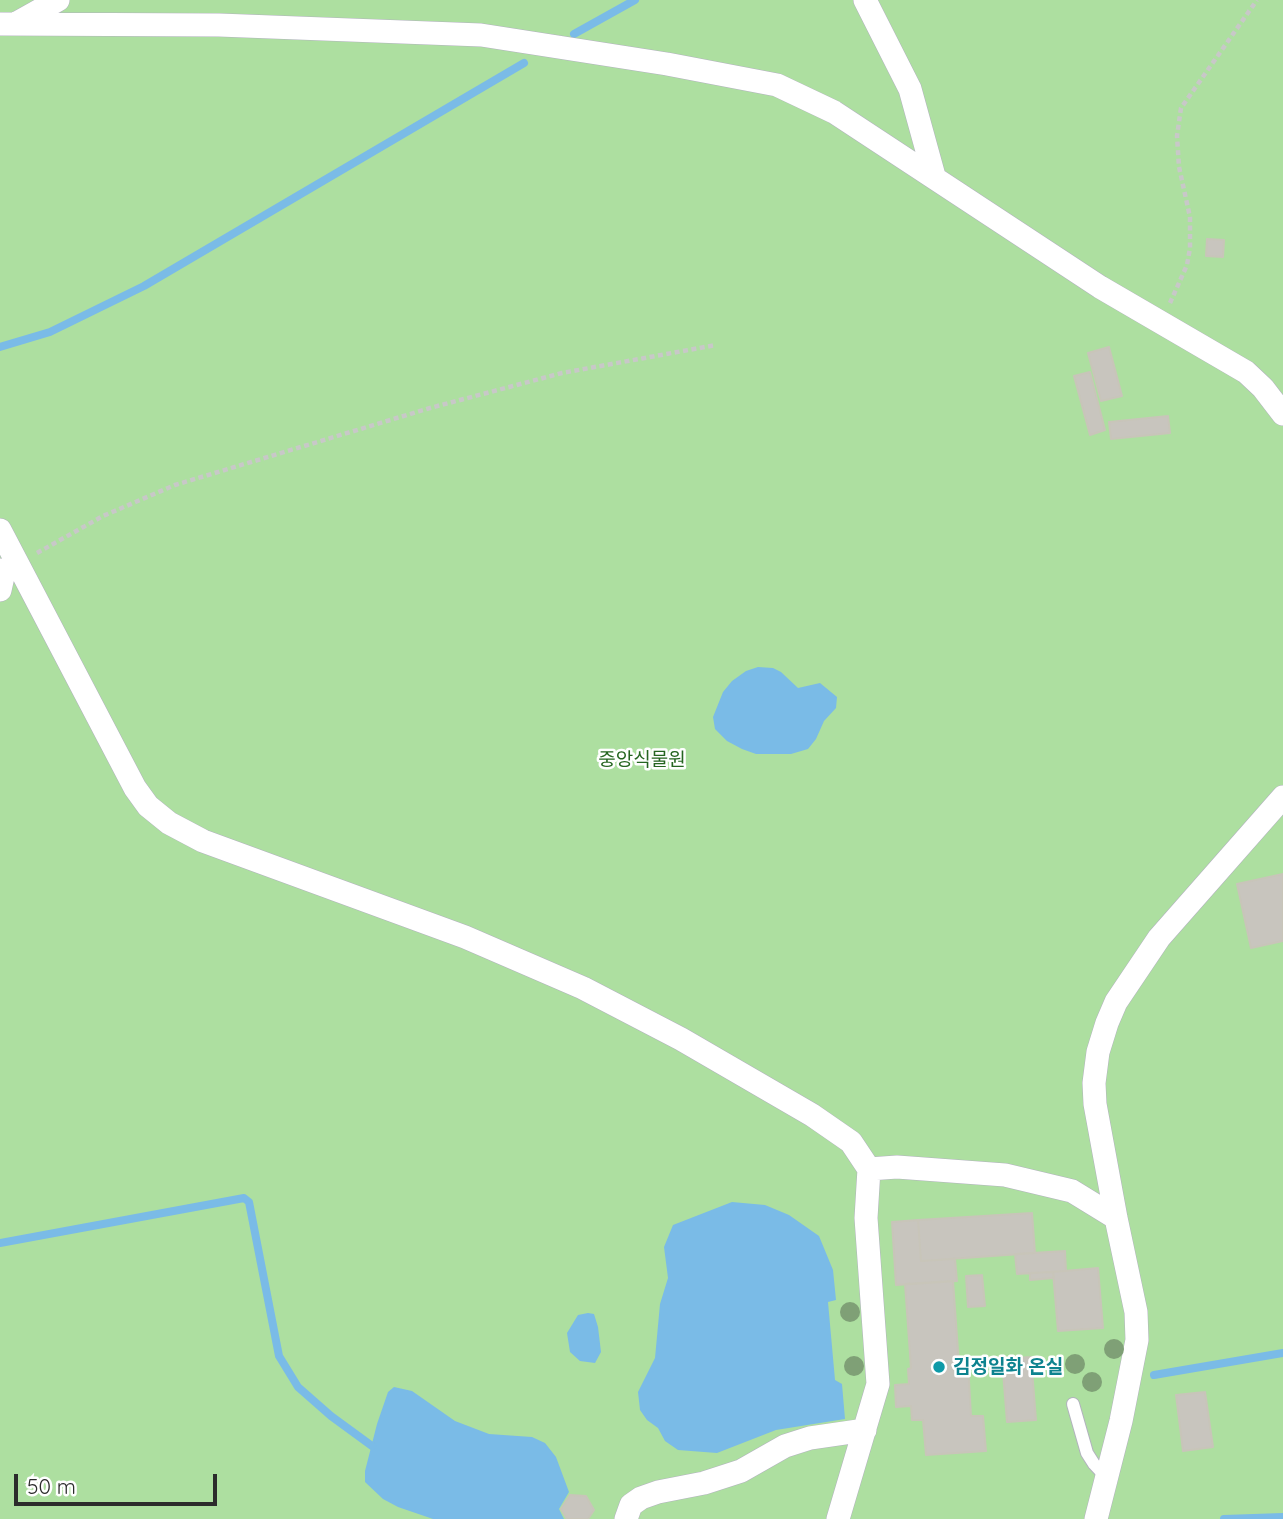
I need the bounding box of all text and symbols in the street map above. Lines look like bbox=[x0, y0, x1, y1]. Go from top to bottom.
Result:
park label: 중앙식물원 bbox=[598, 749, 686, 771]
place label: 김정일화 온실 bbox=[953, 1356, 1063, 1378]
marker: 김정일화 온실 bbox=[931, 1359, 947, 1375]
scale bar bbox=[18, 1460, 220, 1504]
text: 50 m bbox=[27, 1473, 76, 1499]

